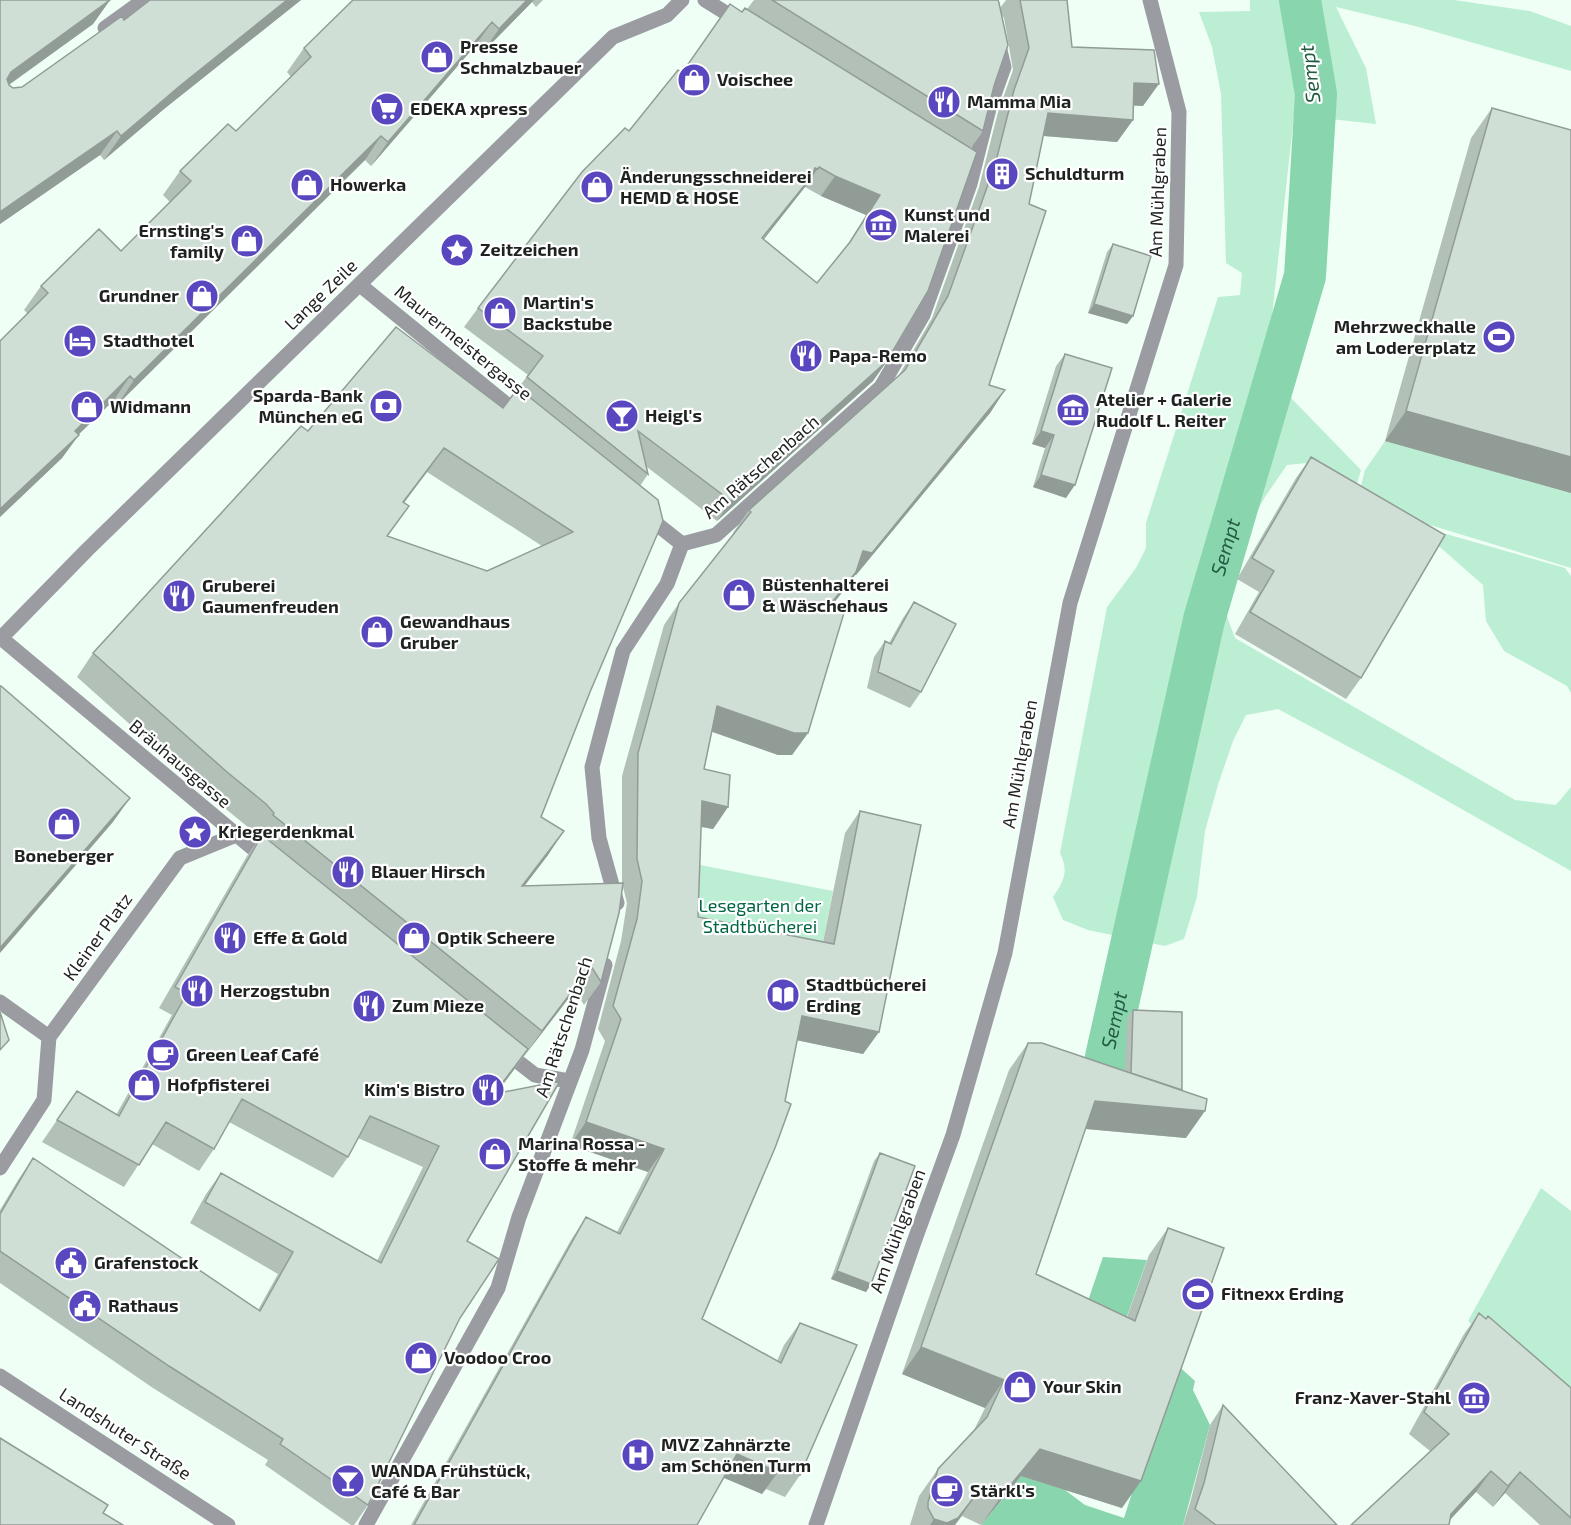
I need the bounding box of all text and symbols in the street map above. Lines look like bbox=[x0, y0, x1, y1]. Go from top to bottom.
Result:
place label: Presse Schmalzbauer bbox=[460, 35, 582, 78]
shop icon: Presse Schmalzbauer bbox=[419, 39, 455, 75]
water label: Sempt bbox=[1293, 43, 1324, 105]
shop icon: Voischee bbox=[676, 62, 712, 98]
place label: Voischee bbox=[717, 68, 793, 90]
restaurant icon: Mamma Mia bbox=[926, 84, 962, 120]
place label: Mamma Mia bbox=[967, 90, 1071, 112]
supermarket icon: EDEKA xpress bbox=[369, 91, 405, 127]
place label: EDEKA xpress bbox=[410, 97, 528, 119]
street label: Am Mühlgraben bbox=[1144, 126, 1170, 257]
building icon: Schuldturm bbox=[984, 156, 1020, 192]
place label: Schuldturm bbox=[1025, 162, 1124, 184]
place label: Änderungsschneiderei HEMD & HOSE bbox=[620, 165, 812, 208]
shop icon: Howerka bbox=[289, 167, 325, 203]
shop icon: Änderungsschneiderei HEMD & HOSE bbox=[579, 169, 615, 205]
place label: Howerka bbox=[330, 173, 406, 195]
place label: Kunst und Malerei bbox=[904, 203, 990, 246]
museum icon: Kunst und Malerei bbox=[863, 207, 899, 243]
place label: Ernsting's family bbox=[139, 219, 225, 262]
shop icon: Ernsting's family bbox=[229, 223, 265, 259]
place icon: Zeitzeichen bbox=[439, 232, 475, 268]
place label: Zeitzeichen bbox=[480, 238, 579, 260]
street label: Lange Zeile bbox=[279, 254, 361, 334]
shop icon: Grundner bbox=[184, 278, 220, 314]
street label: Maurermeistergasse bbox=[391, 280, 537, 404]
place label: Grundner bbox=[99, 284, 179, 306]
place label: Martin's Backstube bbox=[523, 291, 612, 334]
shop icon: Martin's Backstube bbox=[482, 295, 518, 331]
place label: Mehrzweckhalle am Lodererplatz bbox=[1334, 315, 1476, 358]
sports icon: Mehrzweckhalle am Lodererplatz bbox=[1481, 319, 1517, 355]
hotel icon: Stadthotel bbox=[62, 323, 98, 359]
place label: Stadthotel bbox=[103, 329, 194, 351]
restaurant icon: Papa-Remo bbox=[788, 338, 824, 374]
place label: Papa-Remo bbox=[829, 344, 927, 366]
place label: Sparda-Bank München eG bbox=[253, 384, 363, 427]
bank icon: Sparda-Bank München eG bbox=[368, 388, 404, 424]
place label: Atelier + Galerie Rudolf L. Reiter bbox=[1096, 388, 1232, 431]
shop icon: Widmann bbox=[69, 389, 105, 425]
museum icon: Atelier + Galerie Rudolf L. Reiter bbox=[1055, 392, 1091, 428]
place label: Widmann bbox=[110, 395, 191, 417]
bar icon: Heigl's bbox=[604, 398, 640, 434]
place label: Heigl's bbox=[645, 404, 702, 426]
street label: Am Rätschenbach bbox=[698, 410, 823, 523]
water label: Sempt bbox=[1205, 515, 1244, 578]
place label: Büstenhalterei & Wäschehaus bbox=[762, 573, 889, 616]
place label: Gruberei Gaumenfreuden bbox=[202, 574, 339, 617]
shop icon: Büstenhalterei & Wäschehaus bbox=[721, 577, 757, 613]
restaurant icon: Gruberei Gaumenfreuden bbox=[161, 578, 197, 614]
place label: Gewandhaus Gruber bbox=[400, 610, 510, 653]
shop icon: Gewandhaus Gruber bbox=[359, 614, 395, 650]
street label: Am Mühlgraben bbox=[997, 698, 1041, 830]
street label: Bräuhausgasse bbox=[125, 714, 236, 812]
shop icon: Boneberger bbox=[46, 806, 82, 842]
place icon: Kriegerdenkmal bbox=[177, 814, 213, 850]
place label: Kriegerdenkmal bbox=[218, 820, 354, 842]
place label: Boneberger bbox=[14, 844, 114, 866]
restaurant icon: Blauer Hirsch bbox=[330, 854, 366, 890]
place label: Blauer Hirsch bbox=[371, 860, 485, 882]
street label: Kleiner Platz bbox=[58, 888, 136, 985]
park label: Lesegarten der Stadtbücherei bbox=[699, 894, 821, 937]
restaurant icon: Effe & Gold bbox=[212, 920, 248, 956]
shop icon: Optik Scheere bbox=[396, 920, 432, 956]
place label: Effe & Gold bbox=[253, 926, 348, 948]
place label: Optik Scheere bbox=[437, 926, 555, 948]
street label: Am Rätschenbach bbox=[530, 953, 596, 1100]
restaurant icon: Herzogstubn bbox=[179, 973, 215, 1009]
place label: Stadtbücherei Erding bbox=[806, 973, 926, 1016]
library icon: Stadtbücherei Erding bbox=[765, 977, 801, 1013]
place label: Herzogstubn bbox=[220, 979, 330, 1001]
restaurant icon: Zum Mieze bbox=[351, 988, 387, 1024]
water label: Sempt bbox=[1095, 988, 1132, 1051]
place label: Zum Mieze bbox=[392, 994, 484, 1016]
cafe icon: Green Leaf Café bbox=[145, 1037, 181, 1073]
place label: Green Leaf Café bbox=[186, 1043, 319, 1065]
shop icon: Hofpfisterei bbox=[126, 1067, 162, 1103]
restaurant icon: Kim's Bistro bbox=[470, 1072, 506, 1108]
place label: Hofpfisterei bbox=[167, 1073, 270, 1095]
place label: Kim's Bistro bbox=[364, 1078, 465, 1100]
place label: Marina Rossa - Stoffe & mehr bbox=[518, 1132, 645, 1175]
shop icon: Marina Rossa - Stoffe & mehr bbox=[477, 1136, 513, 1172]
street label: Am Mühlgraben bbox=[864, 1166, 930, 1296]
public building icon: Grafenstock bbox=[53, 1245, 89, 1281]
place label: Grafenstock bbox=[94, 1251, 198, 1273]
sports icon: Fitnexx Erding bbox=[1180, 1276, 1216, 1312]
place label: Fitnexx Erding bbox=[1221, 1282, 1344, 1304]
public building icon: Rathaus bbox=[67, 1288, 103, 1324]
place label: Rathaus bbox=[108, 1294, 179, 1316]
shop icon: Voodoo Croo bbox=[403, 1340, 439, 1376]
place label: Voodoo Croo bbox=[444, 1346, 551, 1368]
shop icon: Your Skin bbox=[1002, 1369, 1038, 1405]
place label: Your Skin bbox=[1043, 1375, 1122, 1397]
museum icon: Franz-Xaver-Stahl bbox=[1456, 1380, 1492, 1416]
street label: Landshuter Straße bbox=[55, 1382, 196, 1484]
place label: Franz-Xaver-Stahl bbox=[1295, 1386, 1451, 1408]
place label: MVZ Zahnärzte am Schönen Turm bbox=[661, 1433, 811, 1476]
hospital icon: MVZ Zahnärzte am Schönen Turm bbox=[620, 1437, 656, 1473]
place label: WANDA Frühstück, Café & Bar bbox=[371, 1459, 530, 1502]
bar icon: WANDA Frühstück, Café & Bar bbox=[330, 1463, 366, 1499]
cafe icon: Stärkl's bbox=[929, 1473, 965, 1509]
place label: Stärkl's bbox=[970, 1479, 1035, 1501]

